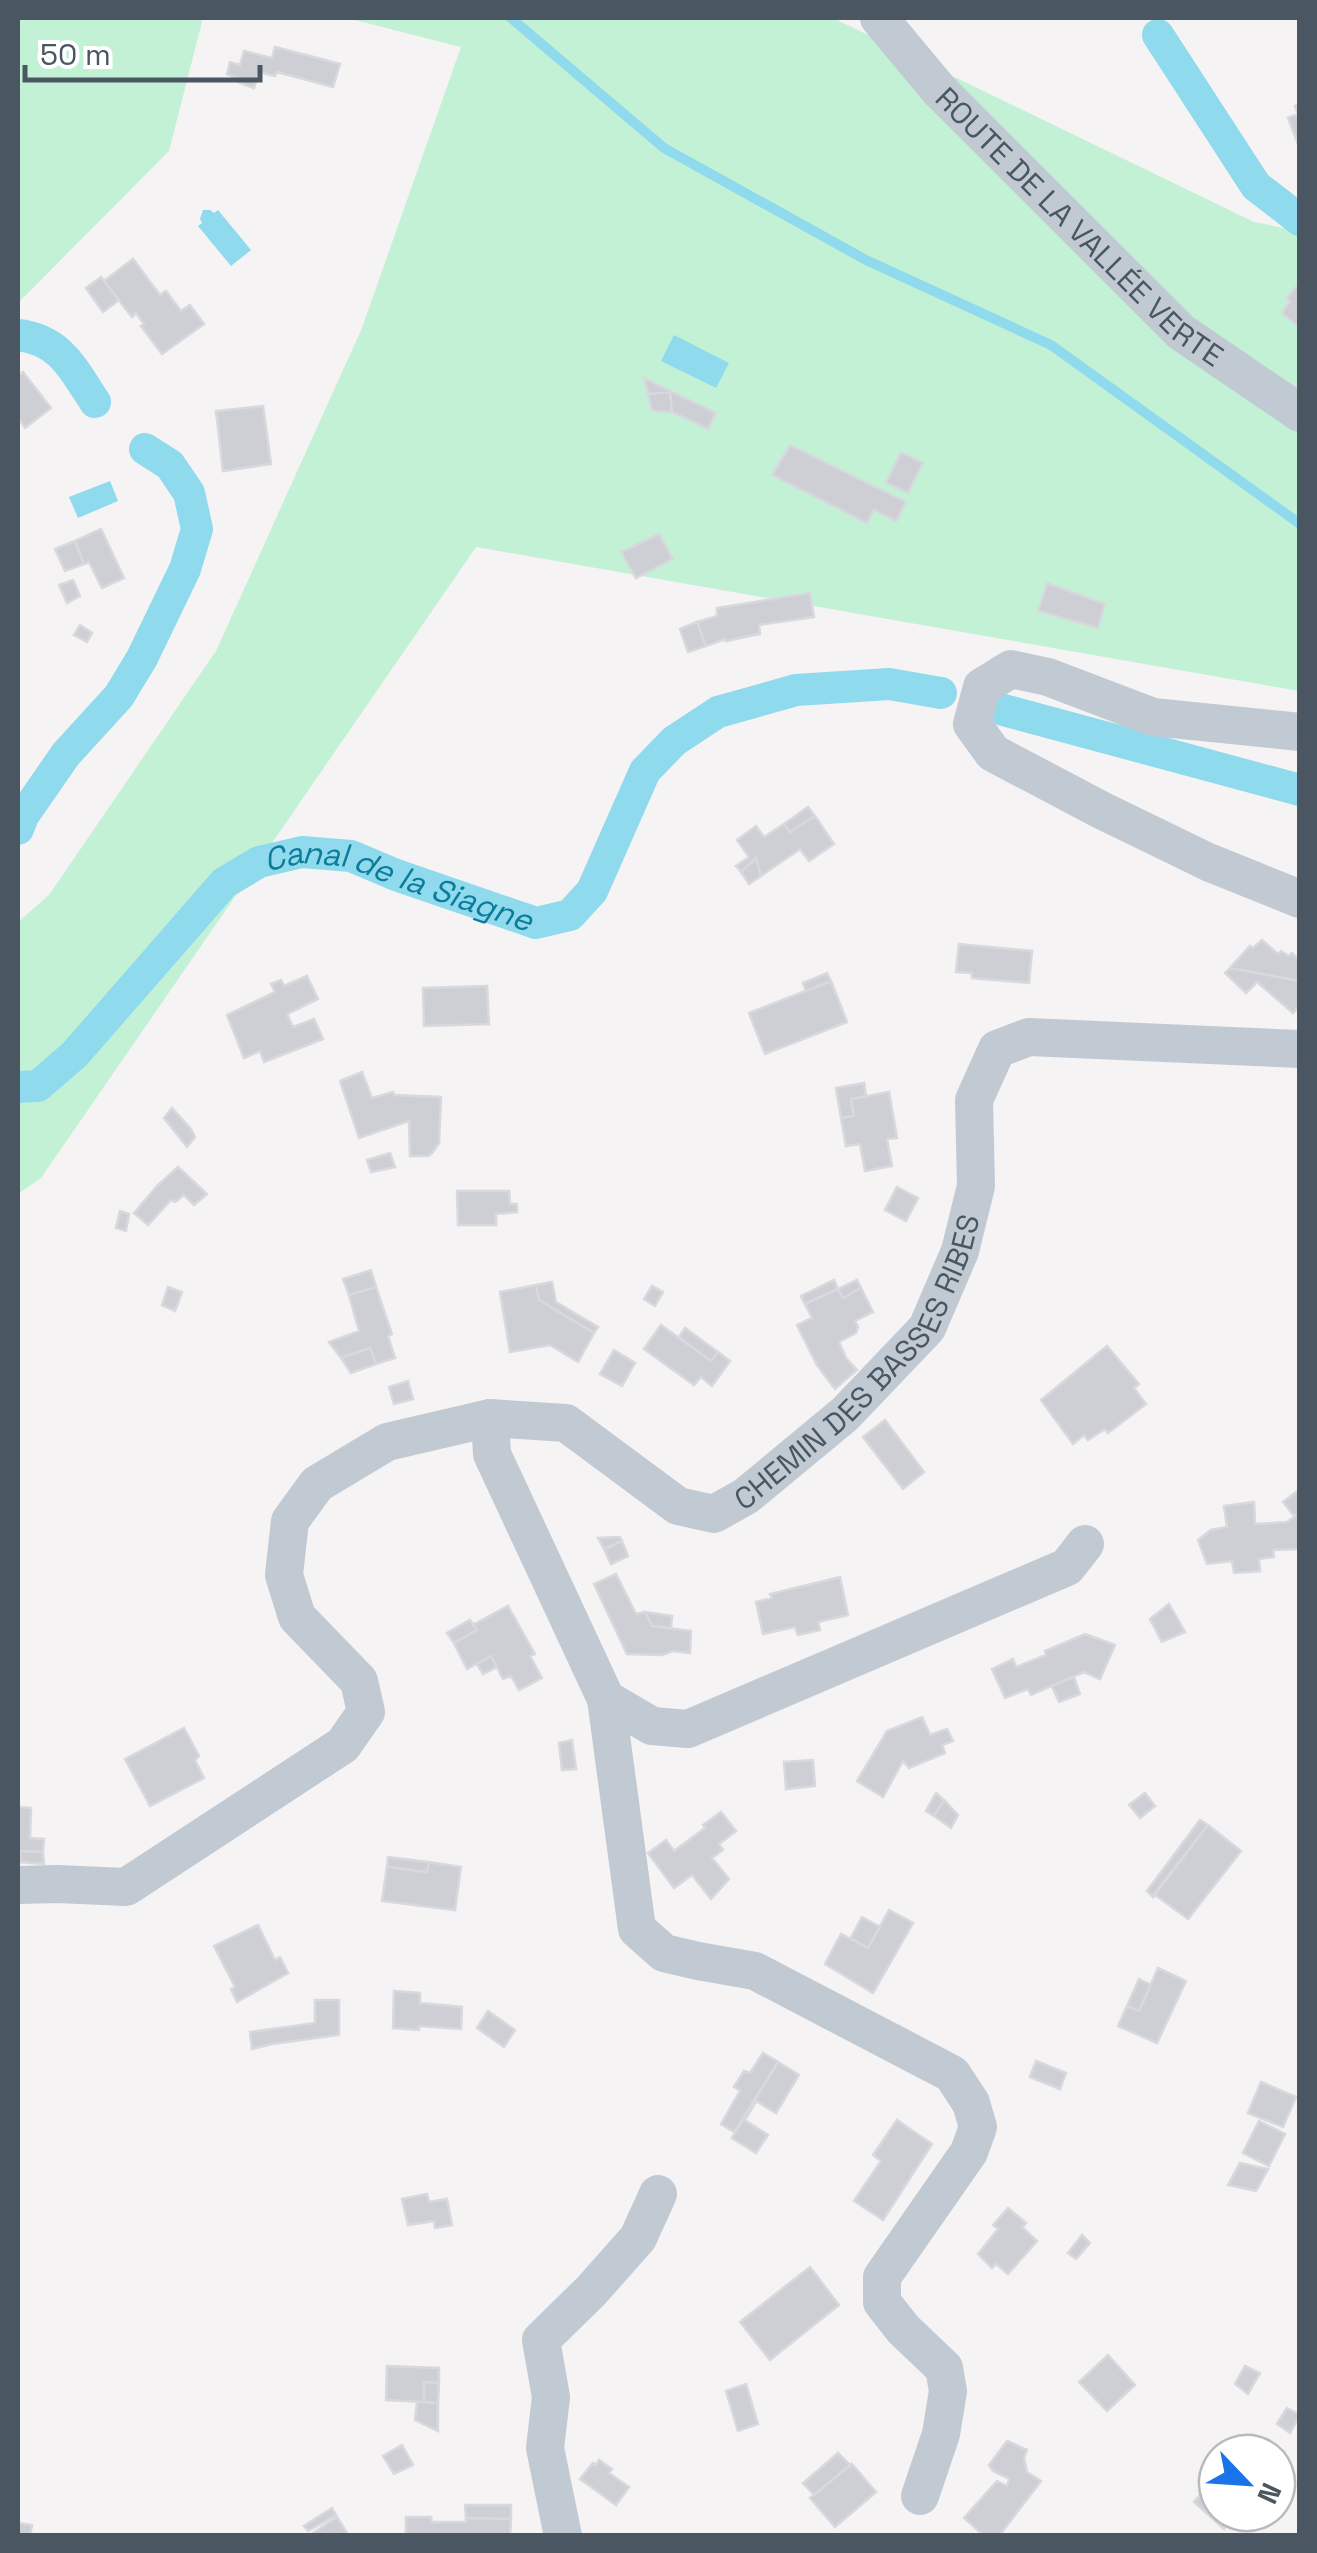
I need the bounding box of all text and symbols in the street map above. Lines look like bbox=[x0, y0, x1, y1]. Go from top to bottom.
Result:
scale bar bbox=[25, 20, 260, 82]
text: 50 m bbox=[40, 35, 111, 74]
street label: ROUTE DE LA VALLÉE VERTE bbox=[927, 78, 1231, 375]
water label: Canal de la Siagne bbox=[260, 832, 539, 941]
street label: CHEMIN DES BASSES RIBES bbox=[727, 1210, 988, 1518]
north arrow bbox=[1197, 2433, 1297, 2533]
text: N bbox=[1249, 2477, 1290, 2510]

